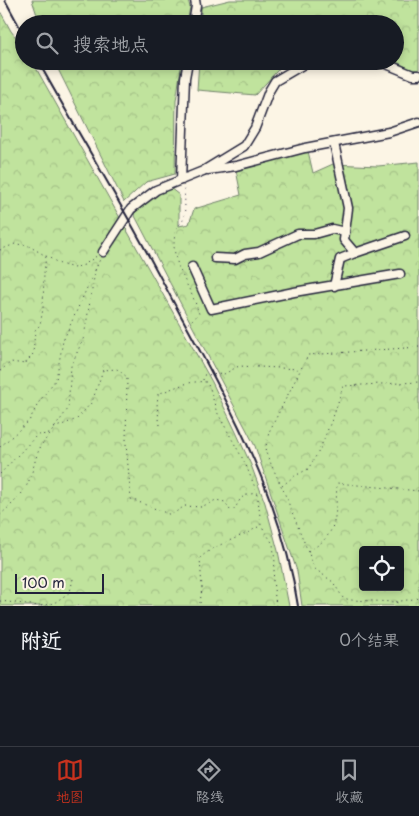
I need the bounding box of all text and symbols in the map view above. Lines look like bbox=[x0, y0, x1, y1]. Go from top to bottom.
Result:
search box bbox=[15, 15, 404, 70]
icon: search bbox=[33, 29, 61, 57]
text: 搜索地点 bbox=[73, 29, 149, 57]
map controls bbox=[359, 546, 404, 591]
button: locate bbox=[359, 546, 404, 591]
scale bar bbox=[15, 571, 104, 594]
text: 100 m bbox=[22, 572, 65, 593]
text: 附近 bbox=[20, 623, 62, 655]
text: 0个结果 bbox=[339, 627, 399, 651]
tab: 地图 bbox=[56, 756, 84, 807]
tab: 路线 bbox=[195, 756, 223, 807]
tab: 收藏 bbox=[335, 756, 363, 807]

